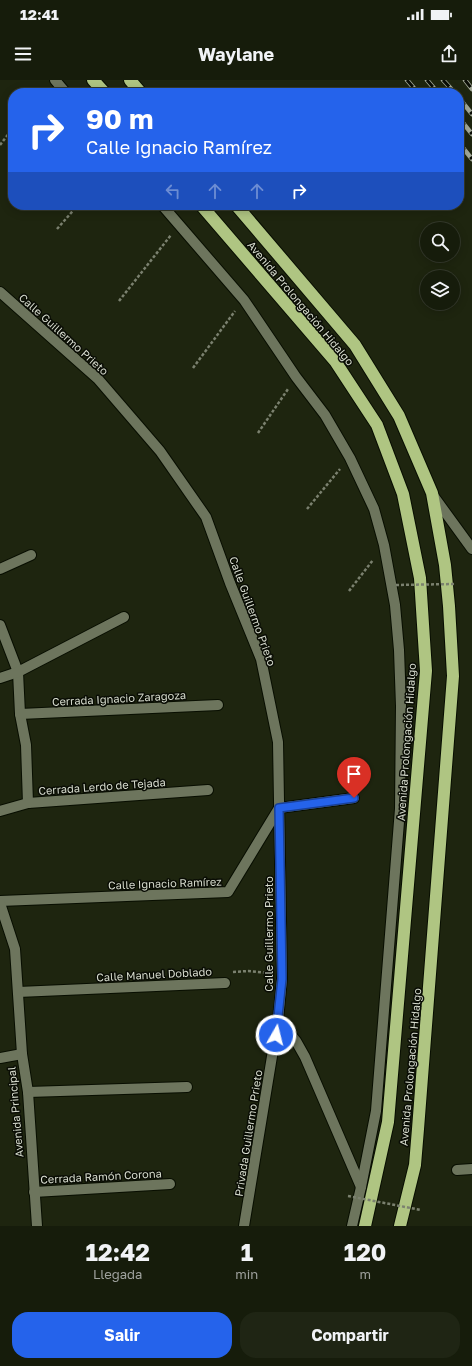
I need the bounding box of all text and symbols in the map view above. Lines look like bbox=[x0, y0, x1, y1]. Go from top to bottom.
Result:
text: 12:41 bbox=[20, 5, 59, 23]
icon: menu bbox=[12, 43, 34, 65]
text: Waylane bbox=[198, 43, 274, 65]
icon: share bbox=[438, 43, 460, 65]
text: 90 m bbox=[86, 102, 153, 135]
icon: right bbox=[20, 104, 72, 156]
text: Calle Ignacio Ramírez bbox=[86, 136, 272, 158]
icon: left bbox=[162, 180, 184, 202]
icon: ahead bbox=[204, 180, 226, 202]
icon: ahead bbox=[246, 180, 268, 202]
icon: right bbox=[288, 180, 310, 202]
map controls bbox=[420, 222, 460, 310]
button: search bbox=[420, 222, 460, 262]
street label: Avenida Prolongación Hidalgo bbox=[245, 238, 357, 368]
button: layers bbox=[420, 270, 460, 310]
street label: Calle Guillermo Prieto bbox=[17, 290, 112, 378]
street label: Calle Guillermo Prieto bbox=[227, 554, 279, 668]
street label: Avenida Prolongación Hidalgo bbox=[394, 662, 418, 821]
street label: Cerrada Ignacio Zaragoza bbox=[52, 688, 186, 708]
pin bbox=[337, 757, 371, 798]
icon: arrive bbox=[343, 763, 365, 785]
street label: Cerrada Lerdo de Tejada bbox=[38, 775, 166, 797]
street label: Calle Ignacio Ramírez bbox=[108, 875, 222, 891]
street label: Calle Guillermo Prieto bbox=[262, 876, 275, 992]
street label: Calle Manuel Doblado bbox=[96, 964, 212, 984]
street label: Avenida Prolongación Hidalgo bbox=[397, 987, 423, 1146]
position arrow bbox=[255, 1014, 297, 1056]
street label: Avenida Principal bbox=[5, 1066, 25, 1158]
street label: Privada Guillermo Prieto bbox=[232, 1068, 265, 1197]
street label: Cerrada Ramón Corona bbox=[40, 1166, 162, 1186]
text: 12:42 bbox=[86, 1237, 150, 1266]
text: 1 bbox=[241, 1237, 253, 1266]
text: 120 bbox=[344, 1237, 386, 1266]
text: Llegada bbox=[93, 1266, 142, 1282]
text: min bbox=[235, 1266, 258, 1282]
text: m bbox=[359, 1266, 371, 1282]
button: Salir bbox=[12, 1312, 232, 1358]
button: Compartir bbox=[240, 1312, 460, 1358]

